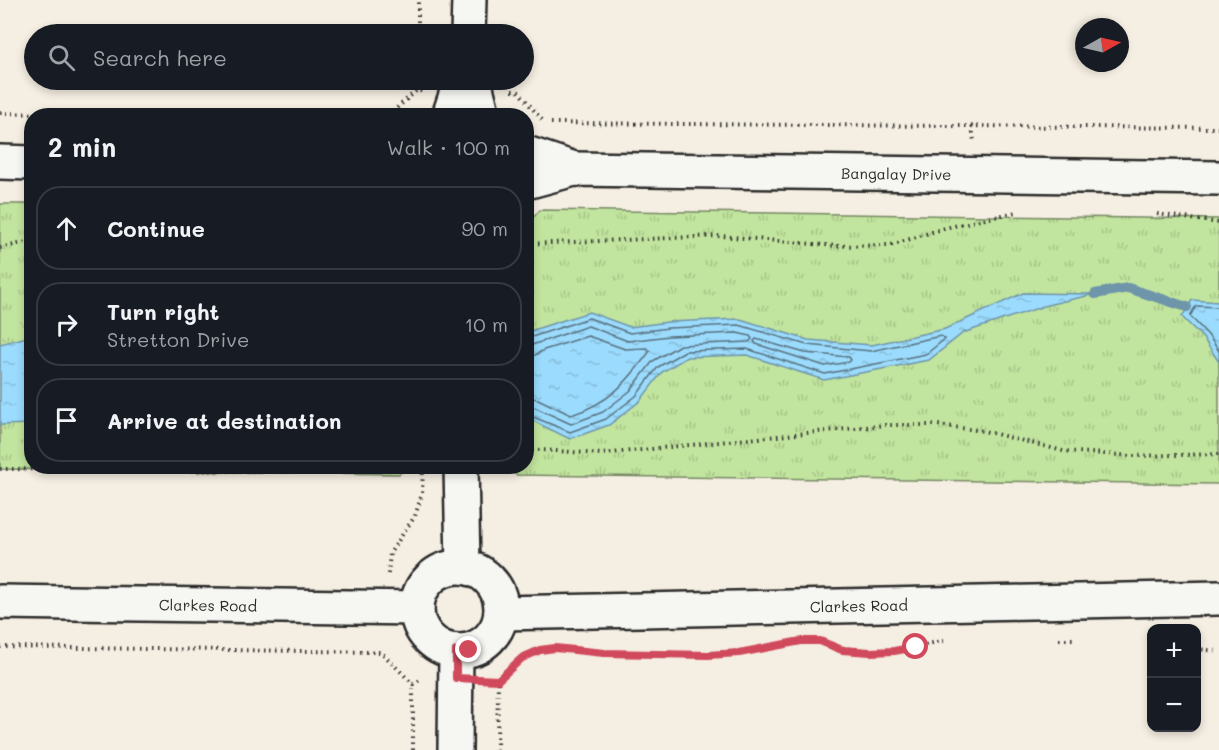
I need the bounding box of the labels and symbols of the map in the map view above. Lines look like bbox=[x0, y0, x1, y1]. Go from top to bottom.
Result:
north arrow bbox=[1075, 18, 1129, 72]
street label: Bangalay Drive bbox=[841, 163, 952, 184]
street label: Clarkes Road bbox=[159, 594, 257, 616]
street label: Clarkes Road bbox=[810, 594, 908, 617]
route start bbox=[902, 633, 928, 659]
route end bbox=[455, 636, 481, 662]

